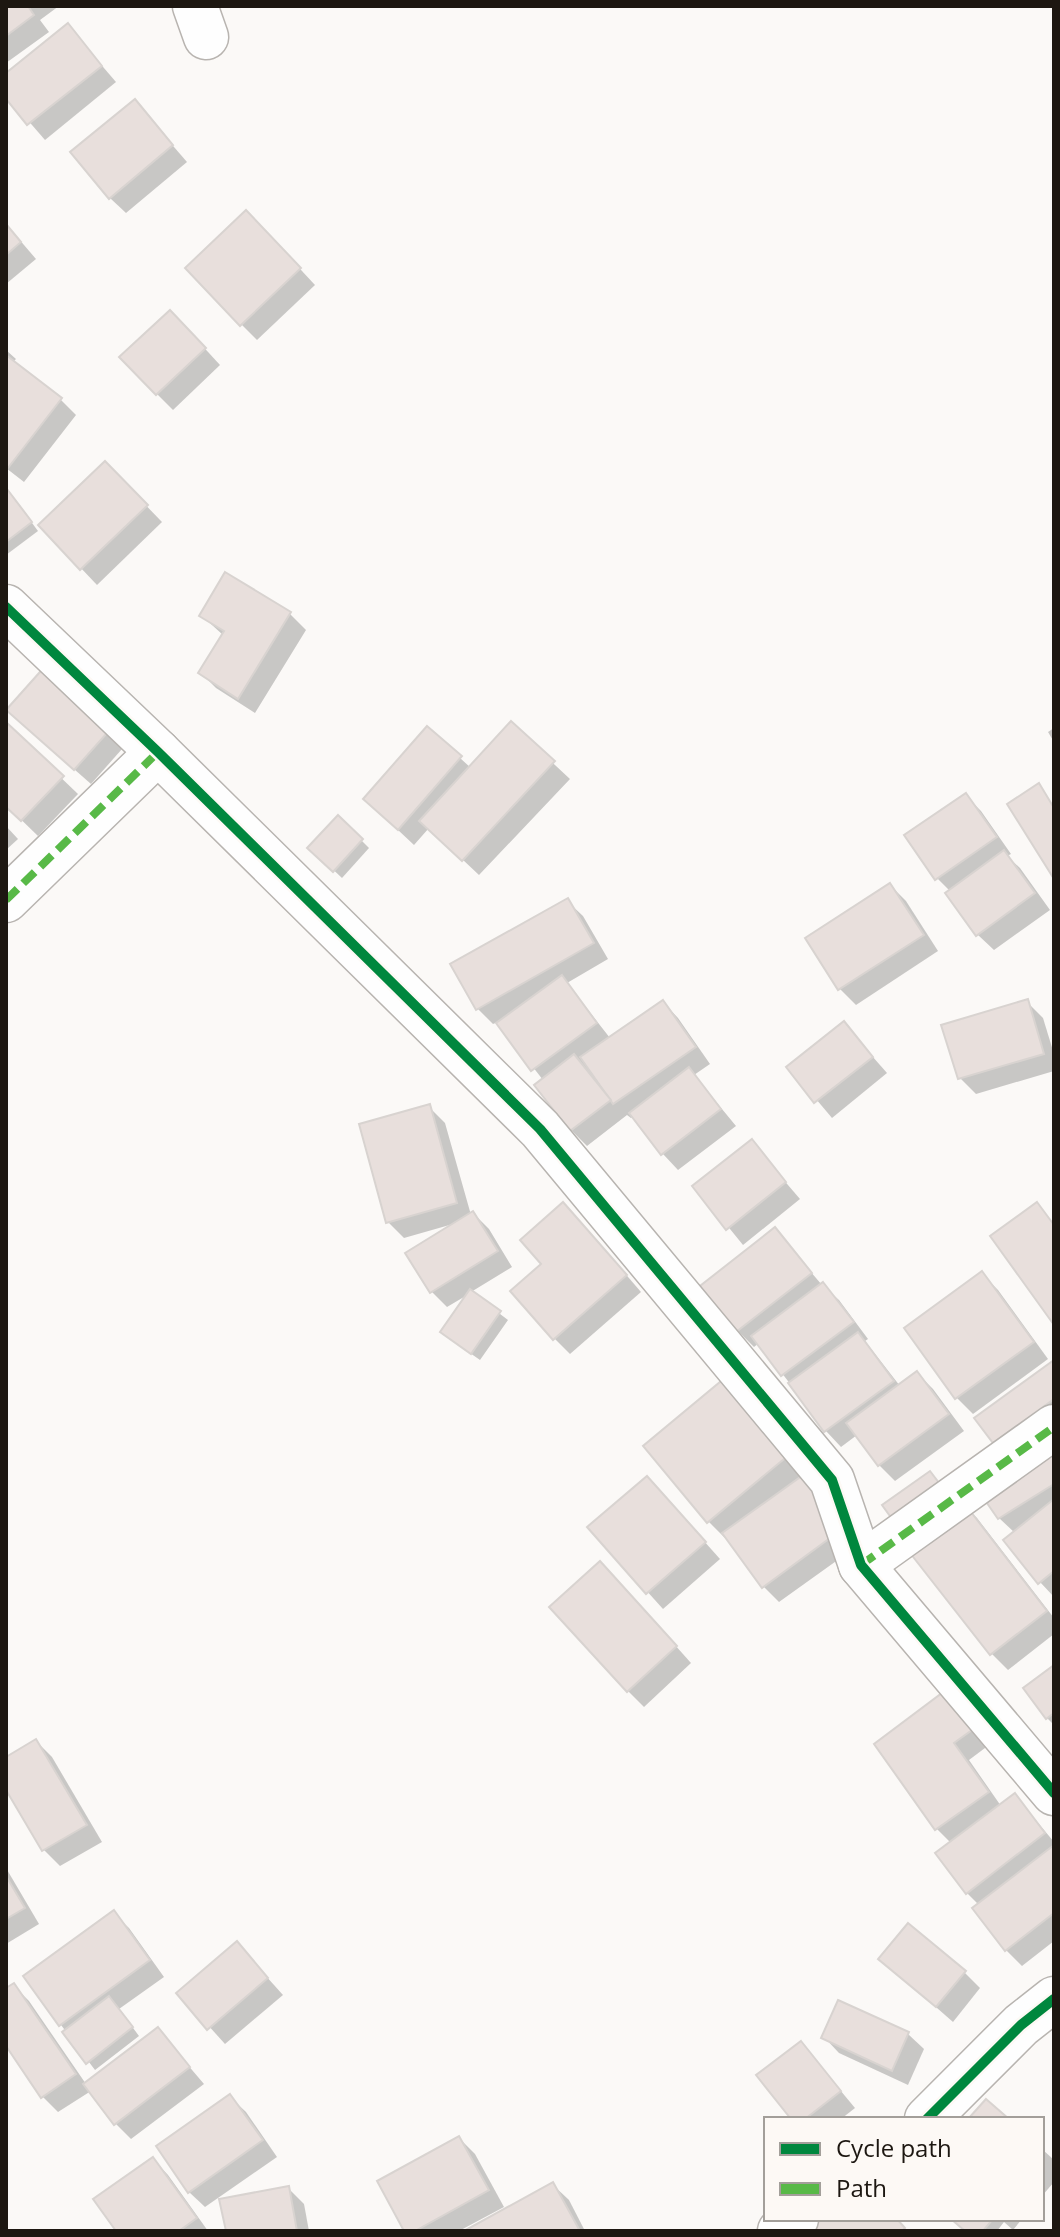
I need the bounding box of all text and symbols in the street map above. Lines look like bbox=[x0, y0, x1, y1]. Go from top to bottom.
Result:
legend bbox=[764, 2117, 1044, 2221]
text: Cycle path bbox=[836, 2131, 952, 2164]
text: Path bbox=[836, 2171, 887, 2204]

